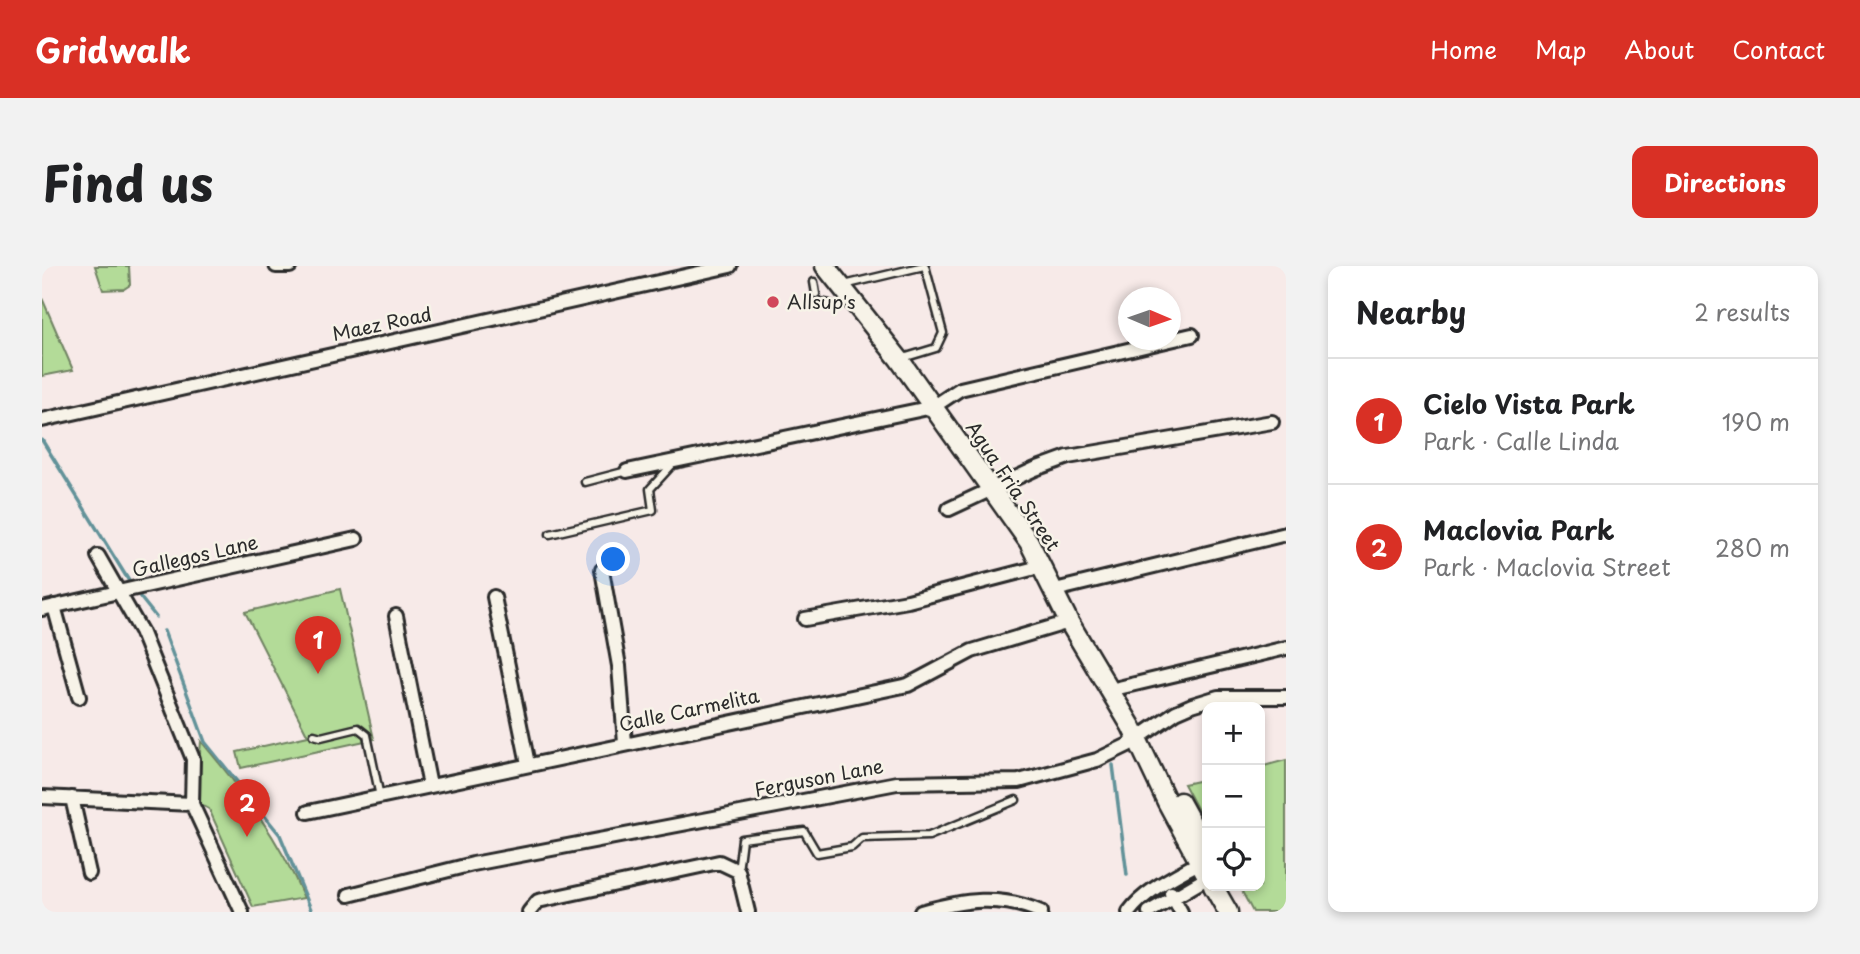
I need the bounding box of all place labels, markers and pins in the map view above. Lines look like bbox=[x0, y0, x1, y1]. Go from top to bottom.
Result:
place label: Allsup's bbox=[787, 287, 856, 315]
marker: Allsup's bbox=[765, 294, 781, 310]
pin: 1 bbox=[295, 616, 341, 674]
pin: 2 bbox=[224, 779, 270, 837]

